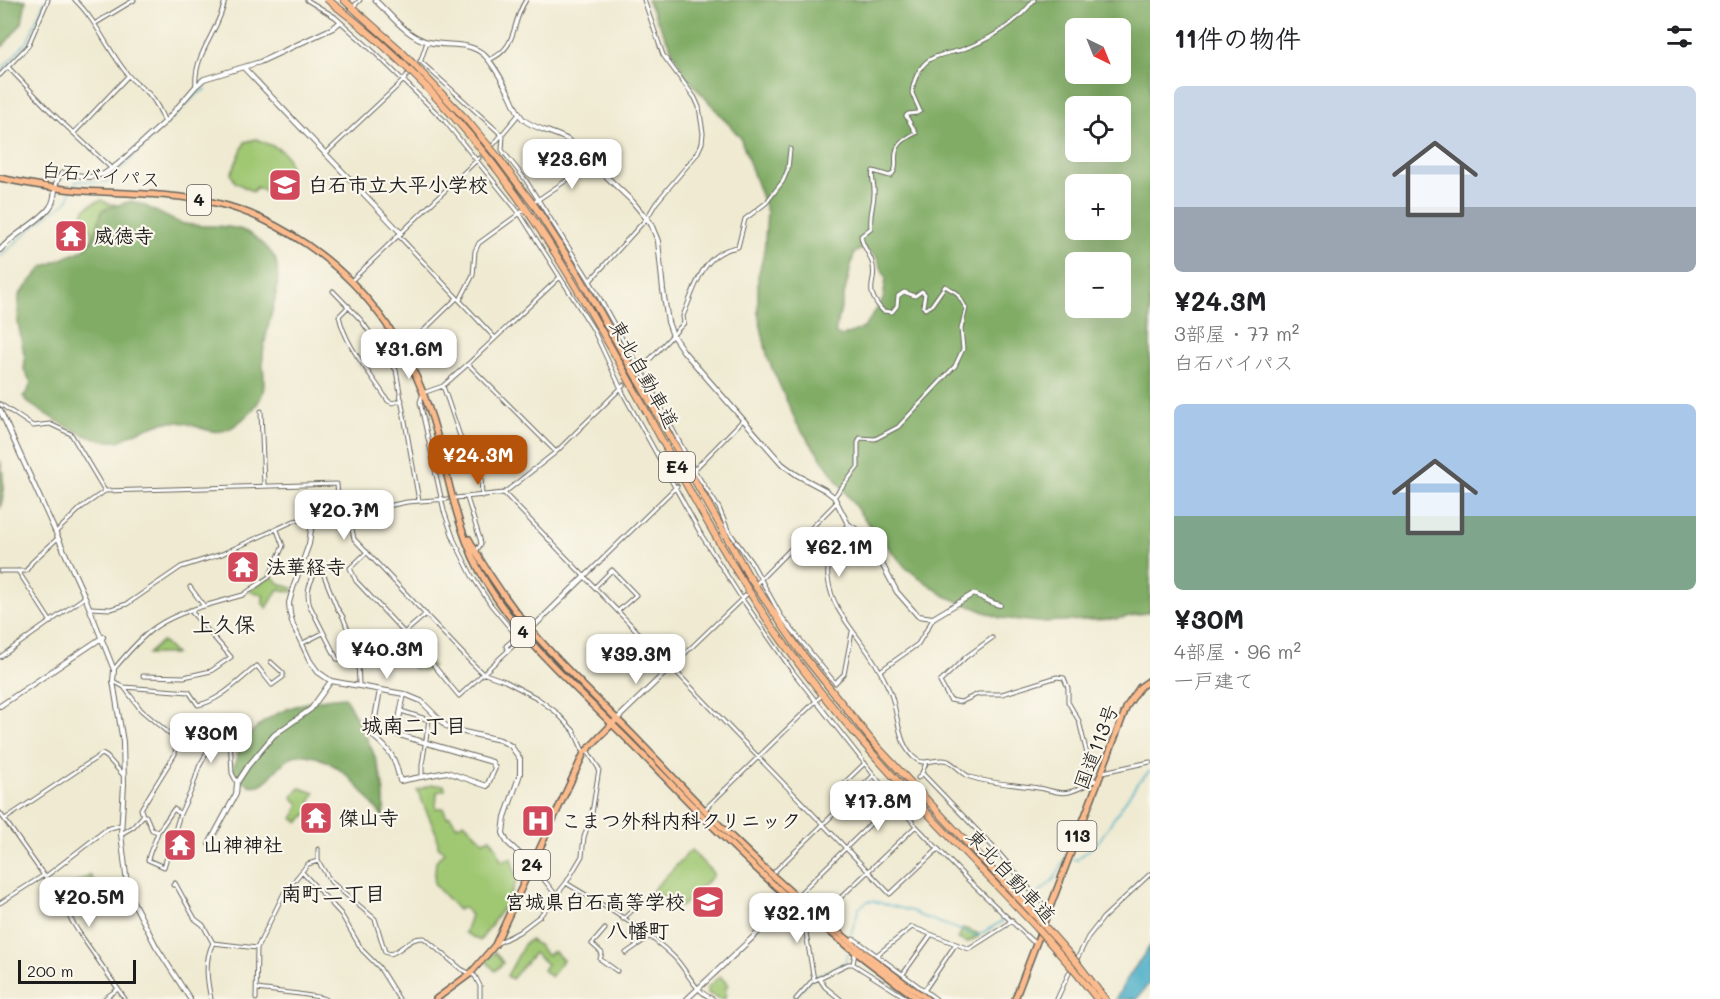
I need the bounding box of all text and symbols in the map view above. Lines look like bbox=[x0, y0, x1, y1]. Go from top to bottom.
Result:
north arrow bbox=[1065, 18, 1131, 84]
map controls bbox=[1065, 18, 1131, 318]
icon: filters bbox=[1663, 20, 1696, 53]
text: 11件の物件 bbox=[1174, 21, 1301, 55]
button: locate bbox=[1065, 96, 1131, 162]
icon: home bbox=[1381, 125, 1489, 233]
pin: ¥23.6M bbox=[523, 139, 621, 190]
text: ¥23.6M bbox=[537, 145, 607, 171]
street label: 白石バイパス bbox=[40, 156, 162, 192]
school or university icon: 白石市立大平小学校 bbox=[267, 167, 303, 203]
place label: 白石市立大平小学校 bbox=[308, 171, 488, 197]
button: + bbox=[1065, 174, 1131, 240]
road number: 4 bbox=[187, 185, 211, 215]
temple icon: 威徳寺 bbox=[53, 218, 89, 254]
place label: 威徳寺 bbox=[94, 222, 154, 248]
button: − bbox=[1065, 252, 1131, 318]
text: ¥24.3M bbox=[1174, 284, 1267, 318]
street label: 東北自動車道 bbox=[604, 315, 685, 432]
text: 3部屋 · 77 m² bbox=[1174, 320, 1299, 346]
pin: ¥31.6M bbox=[360, 329, 458, 380]
text: ¥31.6M bbox=[375, 335, 443, 361]
text: 白石バイパス bbox=[1174, 349, 1294, 375]
pin: ¥24.3M bbox=[429, 435, 527, 486]
text: ¥24.3M bbox=[442, 441, 514, 467]
icon: home bbox=[1381, 443, 1489, 551]
road number: E4 bbox=[659, 452, 695, 482]
pin: ¥20.7M bbox=[295, 490, 393, 541]
text: ¥20.7M bbox=[309, 496, 379, 522]
pin: ¥62.1M bbox=[790, 527, 888, 578]
text: ¥62.1M bbox=[805, 533, 873, 559]
temple icon: 法華経寺 bbox=[225, 549, 261, 585]
place label: 法華経寺 bbox=[266, 553, 346, 579]
text: ¥30M bbox=[1174, 602, 1244, 636]
district label: 上久保 bbox=[193, 610, 256, 637]
road number: 4 bbox=[511, 617, 535, 647]
pin: ¥40.3M bbox=[338, 629, 436, 680]
pin: ¥39.3M bbox=[587, 634, 685, 685]
text: ¥40.3M bbox=[351, 635, 423, 661]
text: 4部屋 · 96 m² bbox=[1174, 638, 1301, 664]
text: ¥39.3M bbox=[600, 640, 672, 666]
text: 一戸建て bbox=[1174, 667, 1254, 693]
street label: 国道113号 bbox=[1067, 700, 1123, 793]
district label: 城南二丁目 bbox=[362, 711, 467, 738]
pin: ¥30M bbox=[175, 713, 247, 764]
text: ¥30M bbox=[184, 719, 238, 745]
pin: ¥17.8M bbox=[829, 781, 927, 832]
text: ¥17.8M bbox=[844, 787, 912, 813]
temple icon: 傑山寺 bbox=[298, 800, 334, 836]
hospital icon: こまつ外科内科クリニック bbox=[520, 803, 556, 839]
place label: 傑山寺 bbox=[339, 804, 399, 830]
place label: こまつ外科内科クリニック bbox=[561, 807, 801, 833]
road number: 113 bbox=[1058, 821, 1096, 851]
street label: 東北自動車道 bbox=[961, 823, 1062, 928]
temple icon: 山神神社 bbox=[162, 827, 198, 863]
place label: 山神神社 bbox=[203, 831, 283, 857]
road number: 24 bbox=[514, 850, 550, 880]
pin: ¥20.5M bbox=[40, 877, 138, 928]
district label: 南町二丁目 bbox=[281, 879, 386, 906]
text: ¥20.5M bbox=[53, 883, 125, 909]
school or university icon: 宮城県白石高等学校 bbox=[690, 884, 726, 920]
place label: 宮城県白石高等学校 bbox=[505, 888, 685, 914]
pin: ¥32.1M bbox=[748, 893, 846, 944]
text: ¥32.1M bbox=[763, 899, 831, 925]
district label: 八幡町 bbox=[607, 916, 670, 943]
scale bar bbox=[18, 957, 136, 984]
text: 200 m bbox=[27, 960, 74, 981]

